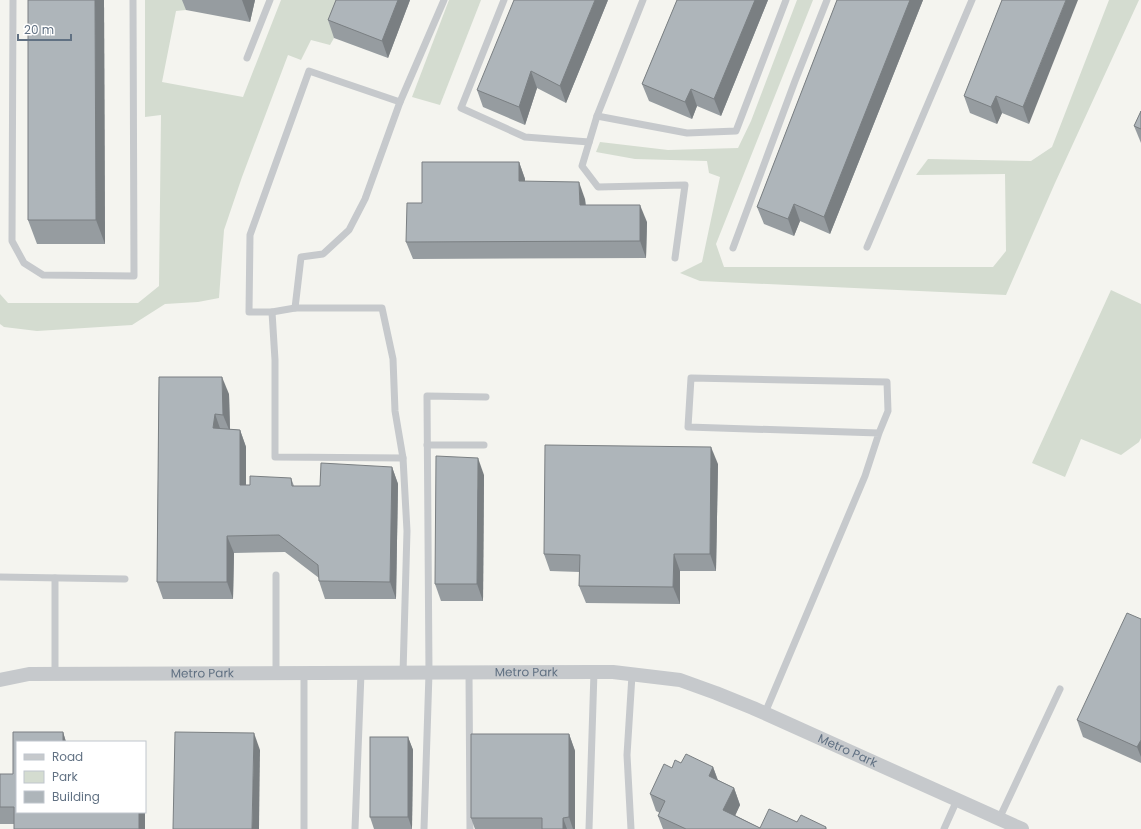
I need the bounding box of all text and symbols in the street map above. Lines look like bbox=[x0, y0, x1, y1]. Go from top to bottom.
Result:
scale bar bbox=[18, 16, 71, 42]
text: 20 m bbox=[24, 21, 54, 38]
street label: Metro Park bbox=[495, 663, 559, 680]
street label: Metro Park bbox=[171, 664, 235, 681]
street label: Metro Park bbox=[815, 729, 881, 771]
legend bbox=[16, 741, 146, 813]
text: Road bbox=[52, 748, 83, 765]
text: Park bbox=[52, 768, 79, 785]
text: Building bbox=[52, 788, 100, 805]

